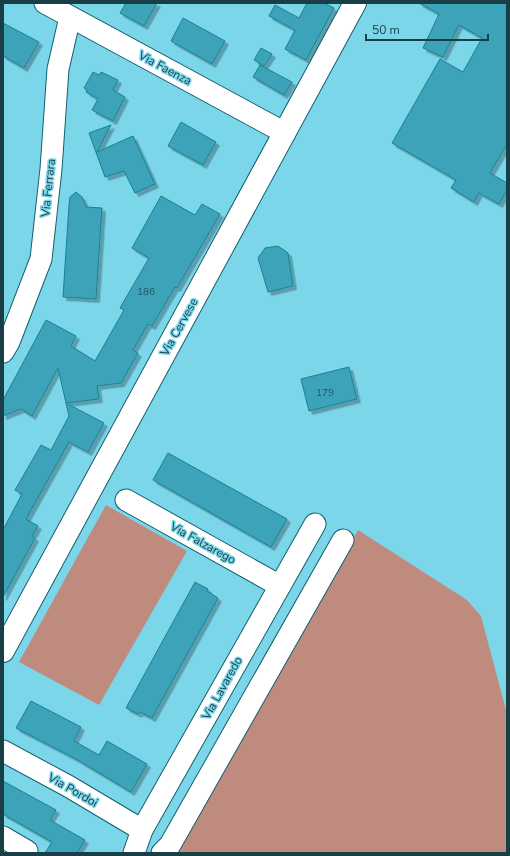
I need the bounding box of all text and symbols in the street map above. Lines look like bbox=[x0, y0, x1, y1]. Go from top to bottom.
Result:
scale bar bbox=[366, 16, 488, 42]
text: 50 m bbox=[372, 22, 400, 38]
street label: Via Faenza bbox=[135, 47, 194, 89]
street label: Via Ferrara bbox=[37, 158, 59, 219]
house number: 186 bbox=[137, 285, 155, 299]
street label: Via Cervese bbox=[156, 295, 201, 360]
house number: 179 bbox=[316, 386, 334, 400]
street label: Via Falzarego bbox=[166, 518, 239, 568]
street label: Via Lavaredo bbox=[198, 653, 246, 723]
street label: Via Pordoi bbox=[44, 769, 101, 811]

